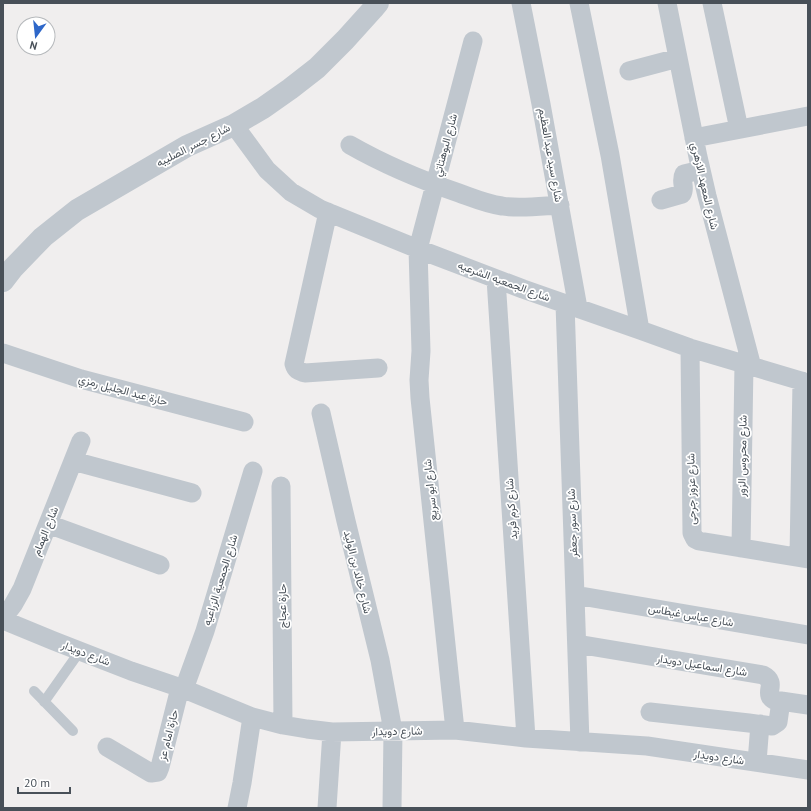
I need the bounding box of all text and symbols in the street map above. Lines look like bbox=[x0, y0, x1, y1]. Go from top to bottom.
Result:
north arrow bbox=[16, 16, 56, 56]
text: N bbox=[28, 38, 39, 53]
street label: شارع سيد عبد العظيم bbox=[535, 107, 566, 204]
street label: شارع البوهتاتي bbox=[430, 112, 463, 179]
street label: شارع جسر الصليبه bbox=[154, 120, 233, 171]
street label: شارع المعهد الازهري bbox=[685, 141, 722, 232]
street label: شارع الجمعيه الشرعيه bbox=[456, 258, 552, 305]
street label: حارة عبد الجليل رمزي bbox=[76, 371, 169, 412]
street label: شارع محروس الزور bbox=[734, 415, 751, 498]
street label: شارع عزوز جرحى bbox=[683, 453, 700, 525]
street label: شارع ابو سريع bbox=[420, 458, 441, 522]
street label: شارع كرم فريد bbox=[502, 478, 521, 540]
street label: شارع سور جعفر bbox=[564, 488, 581, 559]
street label: شارع الهمام bbox=[29, 504, 62, 558]
street label: شارع خالد بن الوليد bbox=[340, 529, 375, 615]
street label: شارع الجمعية الزراعيه bbox=[200, 533, 242, 627]
street label: حارة عجاج bbox=[275, 584, 290, 628]
street label: شارع عباس غيطاس bbox=[647, 601, 735, 630]
street label: شارع دويدار bbox=[58, 637, 113, 670]
street label: شارع اسماعيل دويدار bbox=[655, 651, 749, 680]
street label: حارة امام عز bbox=[155, 708, 182, 763]
street label: شارع دويدار bbox=[370, 724, 423, 739]
street label: شارع دويدار bbox=[692, 746, 745, 769]
scale bar bbox=[18, 769, 70, 795]
text: 20 m bbox=[24, 775, 50, 790]

